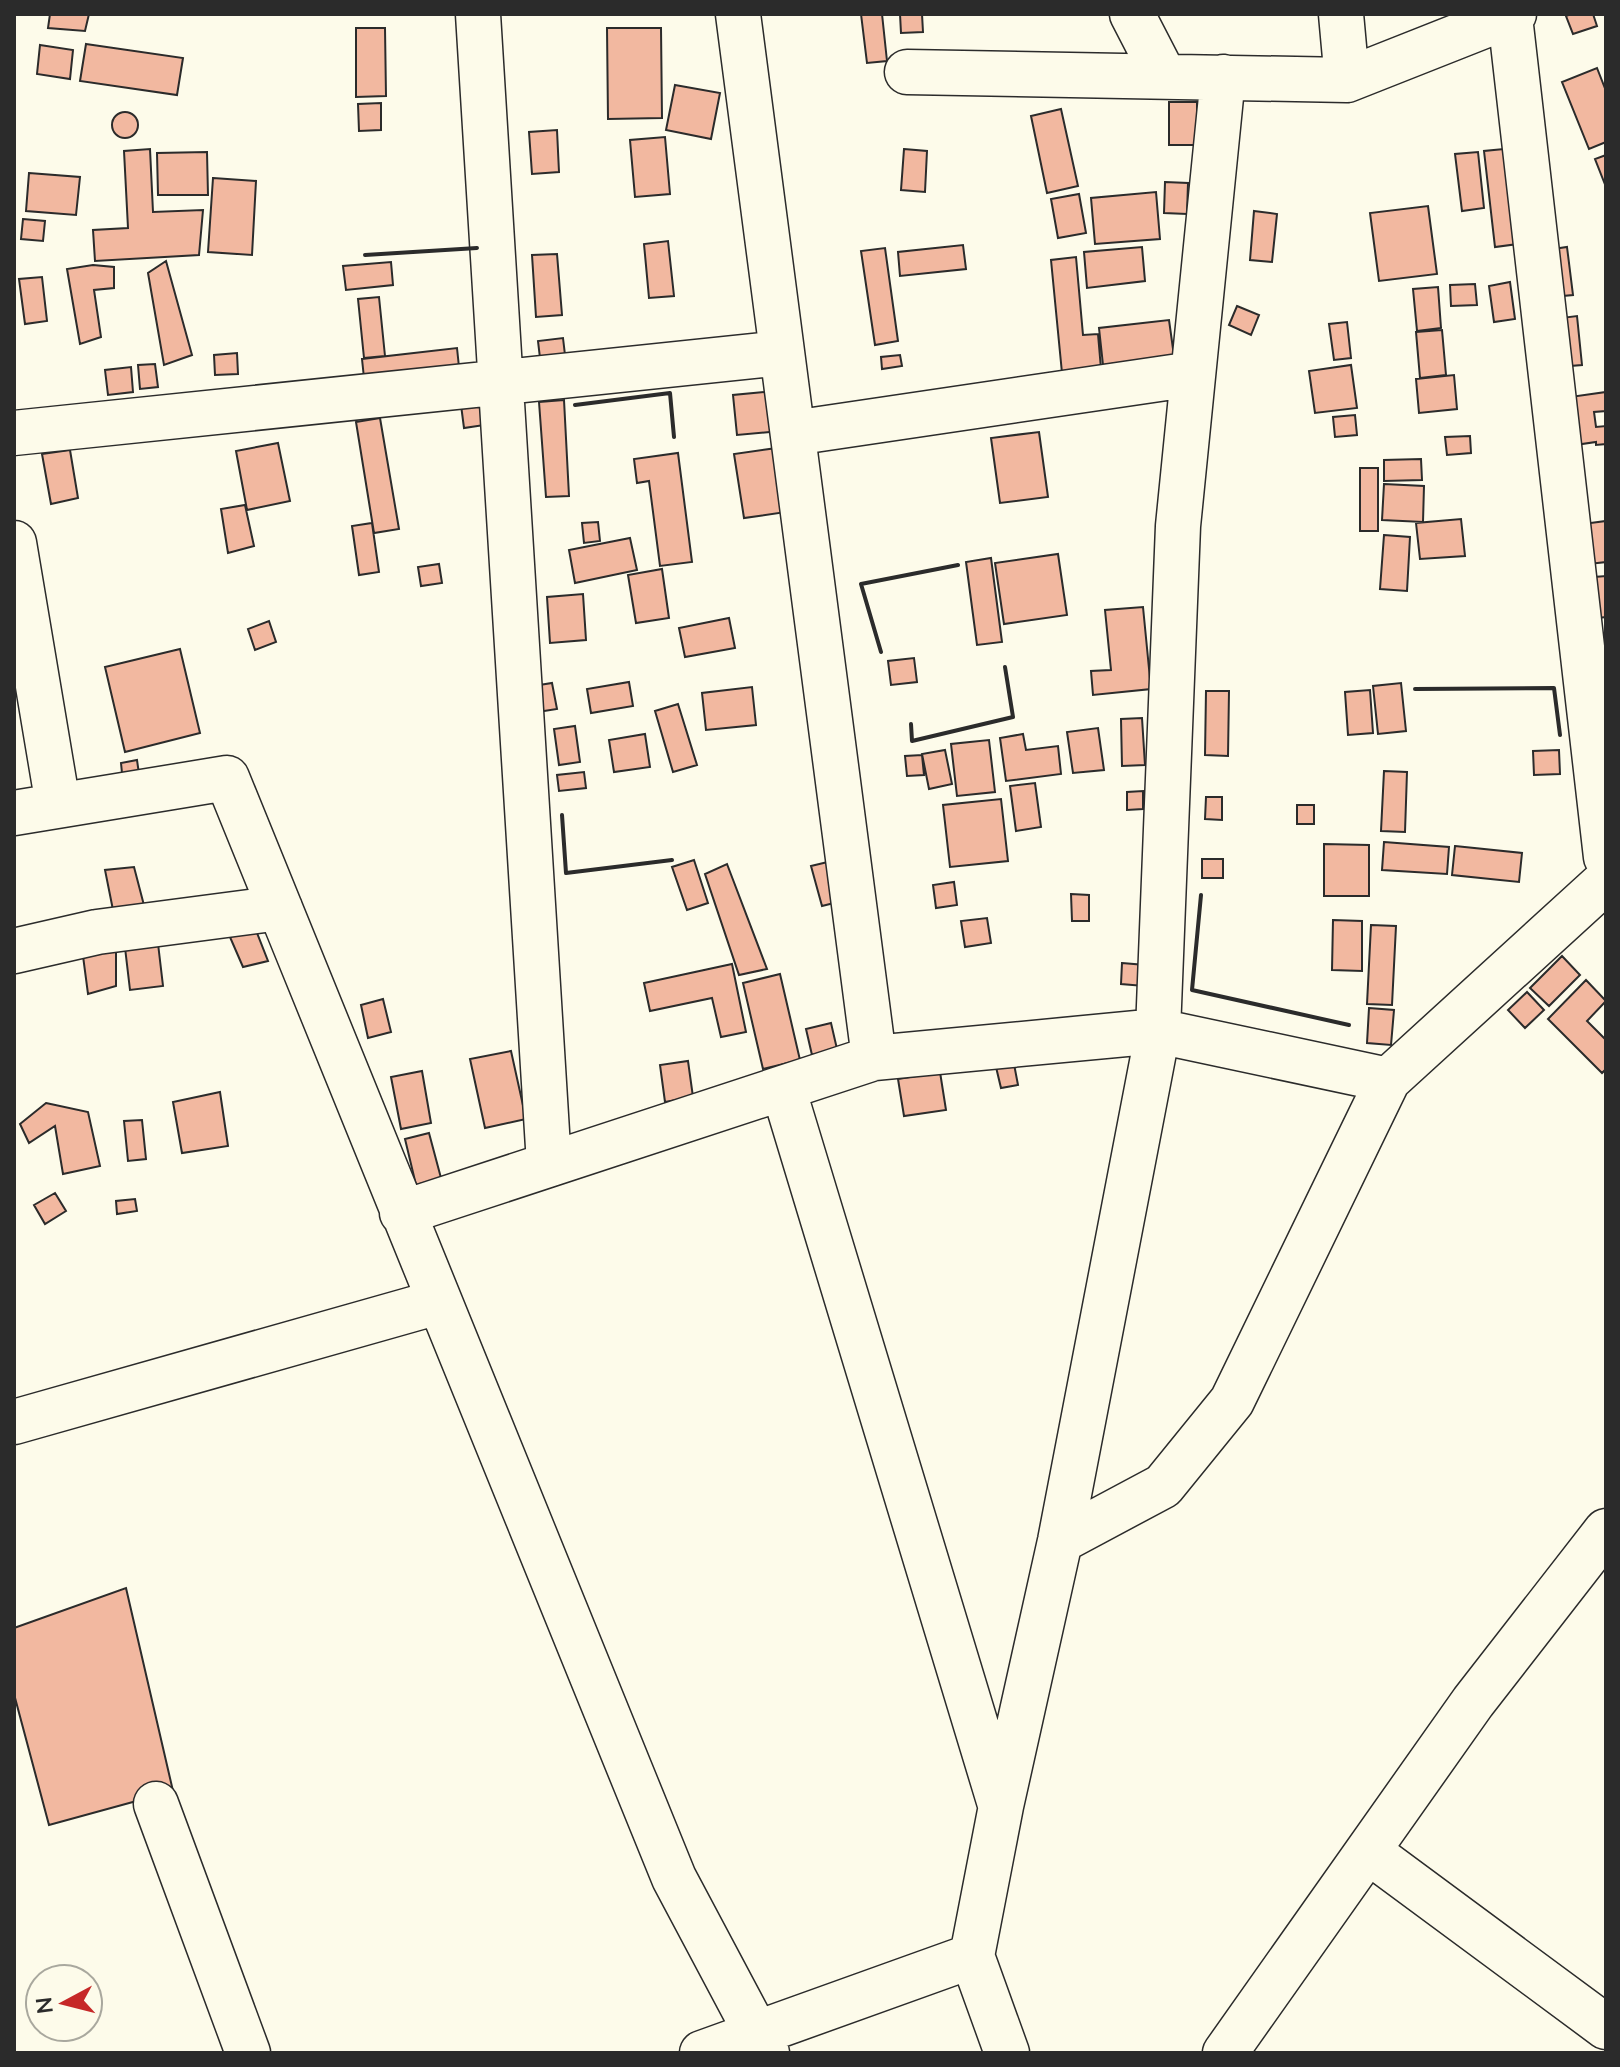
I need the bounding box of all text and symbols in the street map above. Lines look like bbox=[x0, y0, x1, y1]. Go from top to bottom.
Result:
north arrow bbox=[24, 1963, 104, 2043]
text: N bbox=[29, 1995, 59, 2015]

